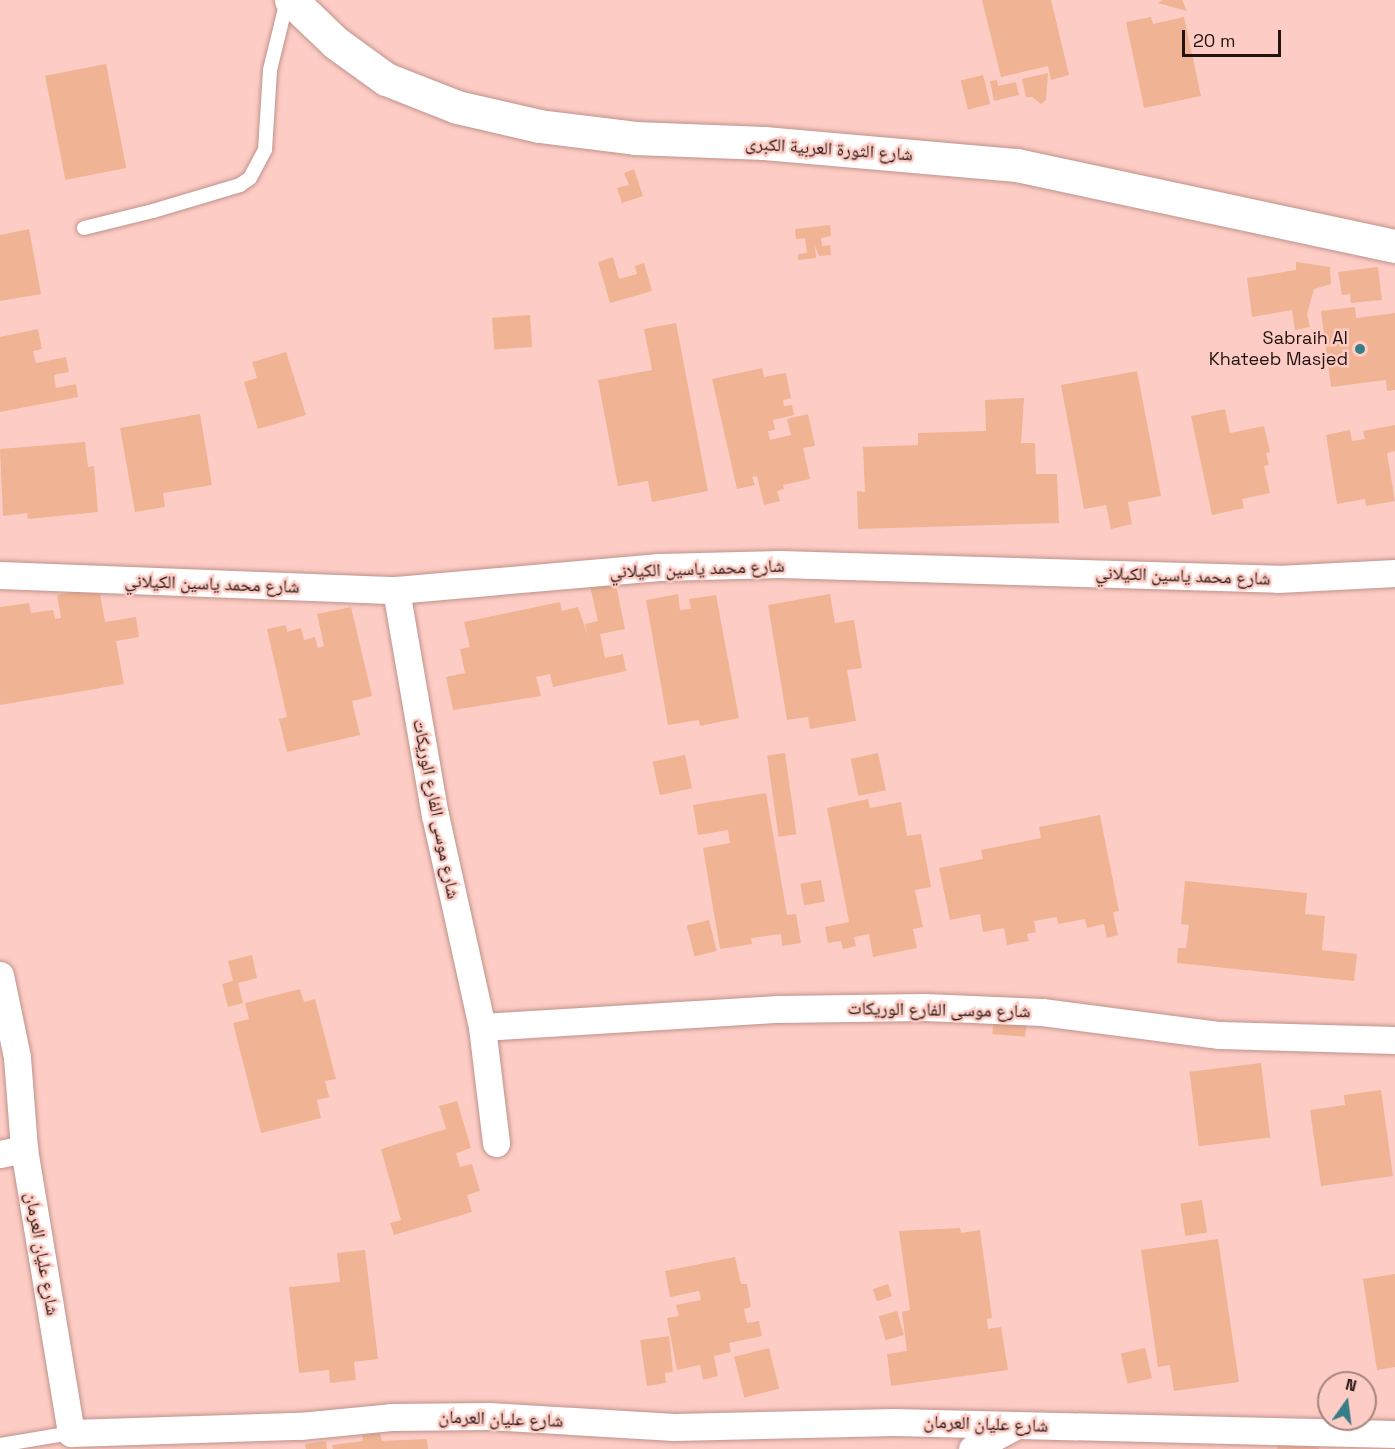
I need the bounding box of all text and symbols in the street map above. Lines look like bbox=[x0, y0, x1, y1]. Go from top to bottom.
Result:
scale bar bbox=[1185, 18, 1284, 56]
text: 20 m bbox=[1193, 29, 1236, 52]
street label: شارع الثورة العربية الكبرى bbox=[745, 132, 913, 166]
place label: Sabraih Al Khateeb Masjed bbox=[1209, 328, 1348, 370]
marker: Sabraih Al Khateeb Masjed bbox=[1353, 342, 1367, 356]
street label: شارع محمد ياسين الكيلاني bbox=[609, 555, 785, 583]
street label: شارع محمد ياسين الكيلاني bbox=[1095, 562, 1271, 590]
street label: شارع محمد ياسين الكيلاني bbox=[124, 570, 300, 598]
street label: شارع موسى الفارع الوريكات bbox=[408, 717, 464, 901]
street label: شارع موسى الفارع الوريكات bbox=[847, 998, 1031, 1022]
street label: شارع عليان العرمان bbox=[21, 1191, 63, 1317]
north arrow bbox=[1317, 1371, 1377, 1431]
text: N bbox=[1343, 1374, 1359, 1396]
street label: شارع عليان العرمان bbox=[438, 1406, 564, 1432]
street label: شارع عليان العرمان bbox=[923, 1411, 1049, 1437]

